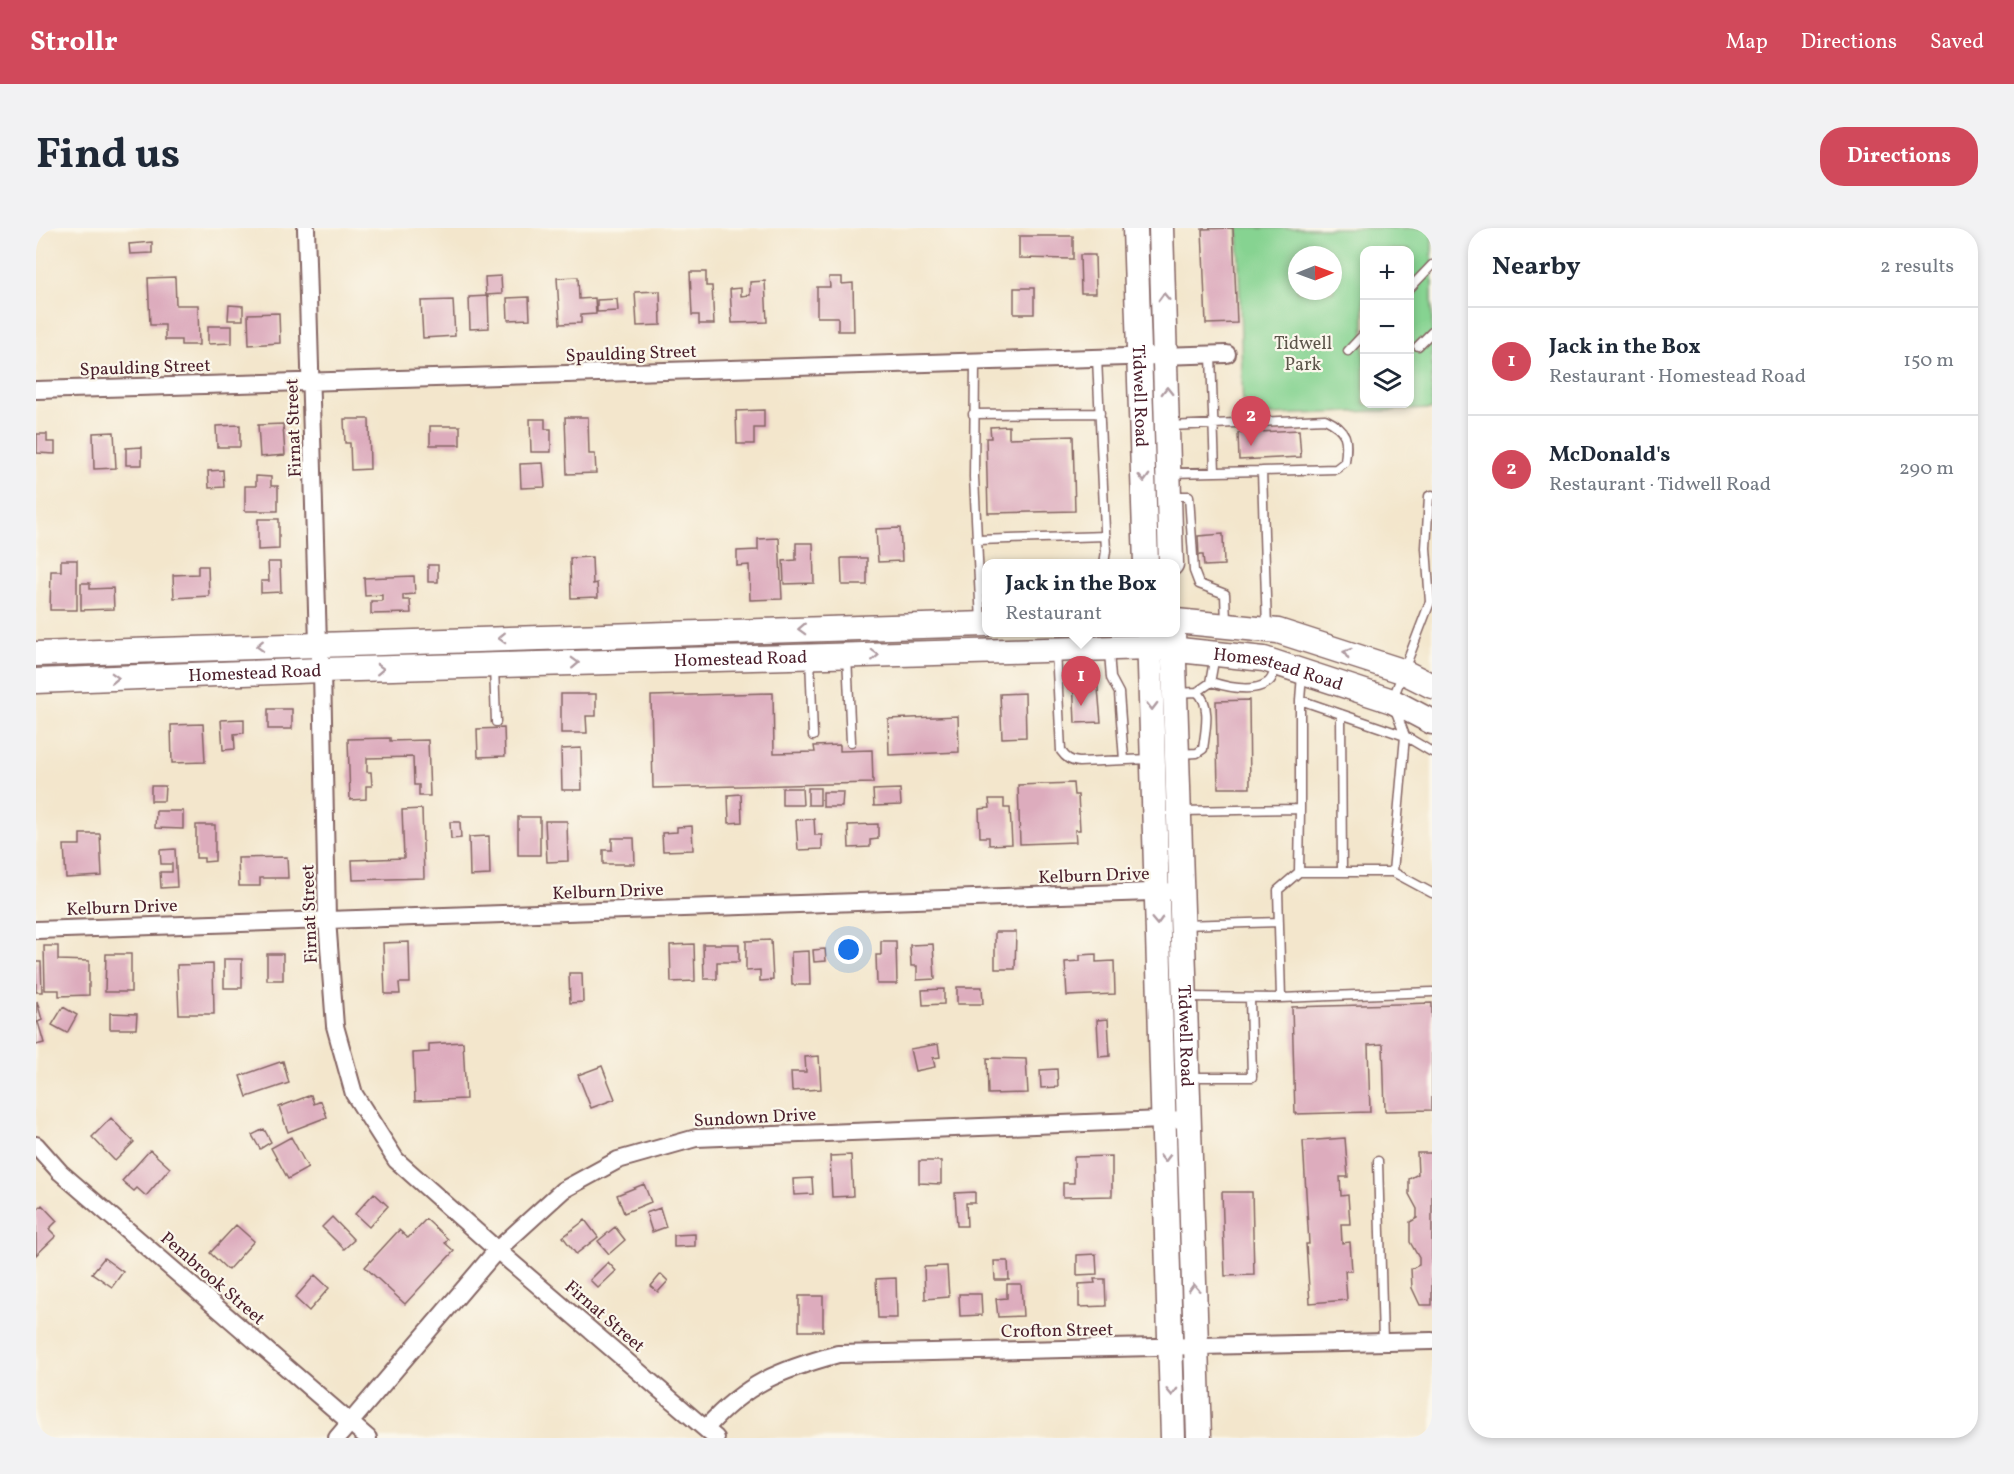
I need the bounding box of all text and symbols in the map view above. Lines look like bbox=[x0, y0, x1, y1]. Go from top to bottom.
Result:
text: Strollr bbox=[30, 23, 118, 62]
text: Map bbox=[1726, 28, 1768, 57]
text: Directions bbox=[1801, 28, 1897, 57]
text: Saved bbox=[1930, 28, 1984, 57]
text: Find us bbox=[36, 127, 180, 186]
button: Directions bbox=[1820, 127, 1978, 186]
north arrow bbox=[1288, 246, 1342, 300]
map controls bbox=[1360, 246, 1414, 408]
button: + bbox=[1360, 246, 1414, 300]
text: Nearby bbox=[1492, 249, 1581, 285]
text: 2 results bbox=[1880, 253, 1954, 281]
one-way arrow bbox=[1157, 293, 1170, 302]
button: − bbox=[1360, 300, 1414, 354]
park label: Tidwell Park bbox=[1274, 332, 1332, 378]
text: Jack in the Box bbox=[1549, 332, 1701, 363]
street label: Spaulding Street bbox=[565, 340, 697, 369]
street label: Tidwell Road bbox=[1125, 344, 1153, 448]
text: 1 bbox=[1507, 347, 1516, 375]
text: 150 m bbox=[1903, 347, 1954, 375]
street label: Spaulding Street bbox=[79, 354, 211, 383]
button: layers bbox=[1360, 354, 1414, 408]
text: Restaurant · Homestead Road bbox=[1549, 363, 1806, 391]
street label: Firnat Street bbox=[280, 378, 309, 478]
one-way arrow bbox=[1161, 386, 1173, 395]
pin: 2 bbox=[1232, 396, 1270, 446]
text: McDonald's bbox=[1549, 440, 1670, 471]
text: 2 bbox=[1506, 455, 1517, 483]
text: 290 m bbox=[1899, 455, 1954, 483]
text: Restaurant · Tidwell Road bbox=[1549, 471, 1771, 499]
one-way arrow bbox=[1137, 473, 1150, 482]
popup bbox=[982, 559, 1180, 637]
text: Jack in the Box bbox=[1005, 569, 1157, 600]
text: Restaurant bbox=[1005, 600, 1102, 628]
one-way arrow bbox=[798, 623, 807, 635]
one-way arrow bbox=[498, 632, 507, 645]
one-way arrow bbox=[255, 640, 264, 653]
street label: Homestead Road bbox=[1212, 643, 1346, 698]
street label: Homestead Road bbox=[674, 646, 808, 674]
one-way arrow bbox=[1342, 648, 1353, 660]
one-way arrow bbox=[871, 649, 880, 661]
pin: 1 bbox=[1062, 656, 1100, 706]
one-way arrow bbox=[571, 657, 580, 670]
street label: Homestead Road bbox=[188, 659, 322, 689]
one-way arrow bbox=[376, 662, 385, 675]
one-way arrow bbox=[111, 672, 120, 685]
one-way arrow bbox=[1146, 701, 1158, 710]
street label: Kelburn Drive bbox=[1038, 862, 1150, 891]
street label: Firnat Street bbox=[296, 864, 325, 964]
street label: Kelburn Drive bbox=[552, 878, 664, 907]
street label: Kelburn Drive bbox=[66, 894, 178, 923]
one-way arrow bbox=[1151, 917, 1163, 926]
your location bbox=[834, 935, 863, 964]
street label: Tidwell Road bbox=[1170, 984, 1199, 1088]
street label: Sundown Drive bbox=[693, 1103, 817, 1134]
one-way arrow bbox=[1159, 1154, 1172, 1163]
street label: Pembrook Street bbox=[154, 1227, 270, 1332]
street label: Firnat Street bbox=[558, 1275, 650, 1359]
one-way arrow bbox=[1188, 1283, 1200, 1292]
street label: Crofton Street bbox=[1001, 1318, 1113, 1345]
one-way arrow bbox=[1165, 1388, 1178, 1397]

